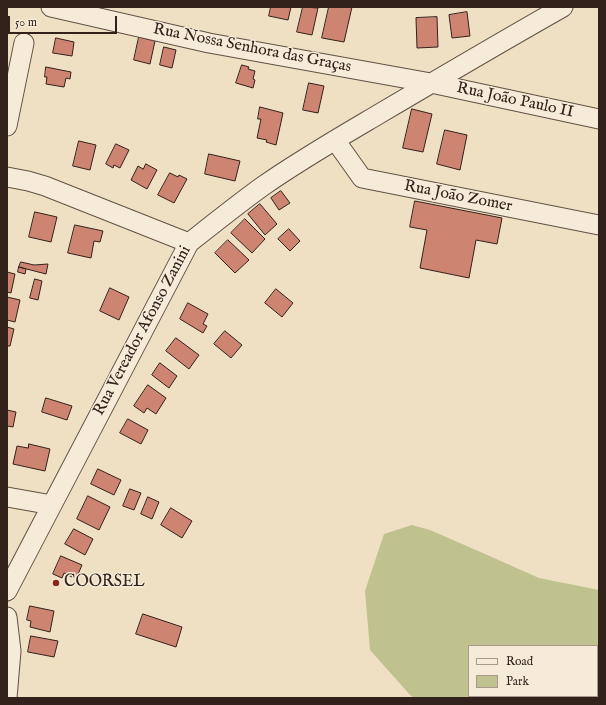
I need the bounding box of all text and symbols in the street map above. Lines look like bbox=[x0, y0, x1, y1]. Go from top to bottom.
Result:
scale bar bbox=[10, 8, 119, 34]
text: 50 m bbox=[15, 15, 37, 30]
street label: Rua Nossa Senhora das Graças bbox=[151, 20, 353, 78]
street label: Rua João Paulo II bbox=[455, 79, 575, 123]
street label: Rua João Zomer bbox=[402, 177, 514, 217]
street label: Rua Vereador Afonso Zanini bbox=[90, 243, 196, 419]
place label: COORSEL bbox=[64, 573, 145, 593]
marker: COORSEL bbox=[51, 578, 61, 588]
legend bbox=[468, 645, 598, 697]
text: Road bbox=[506, 654, 533, 669]
text: Park bbox=[506, 674, 529, 689]

